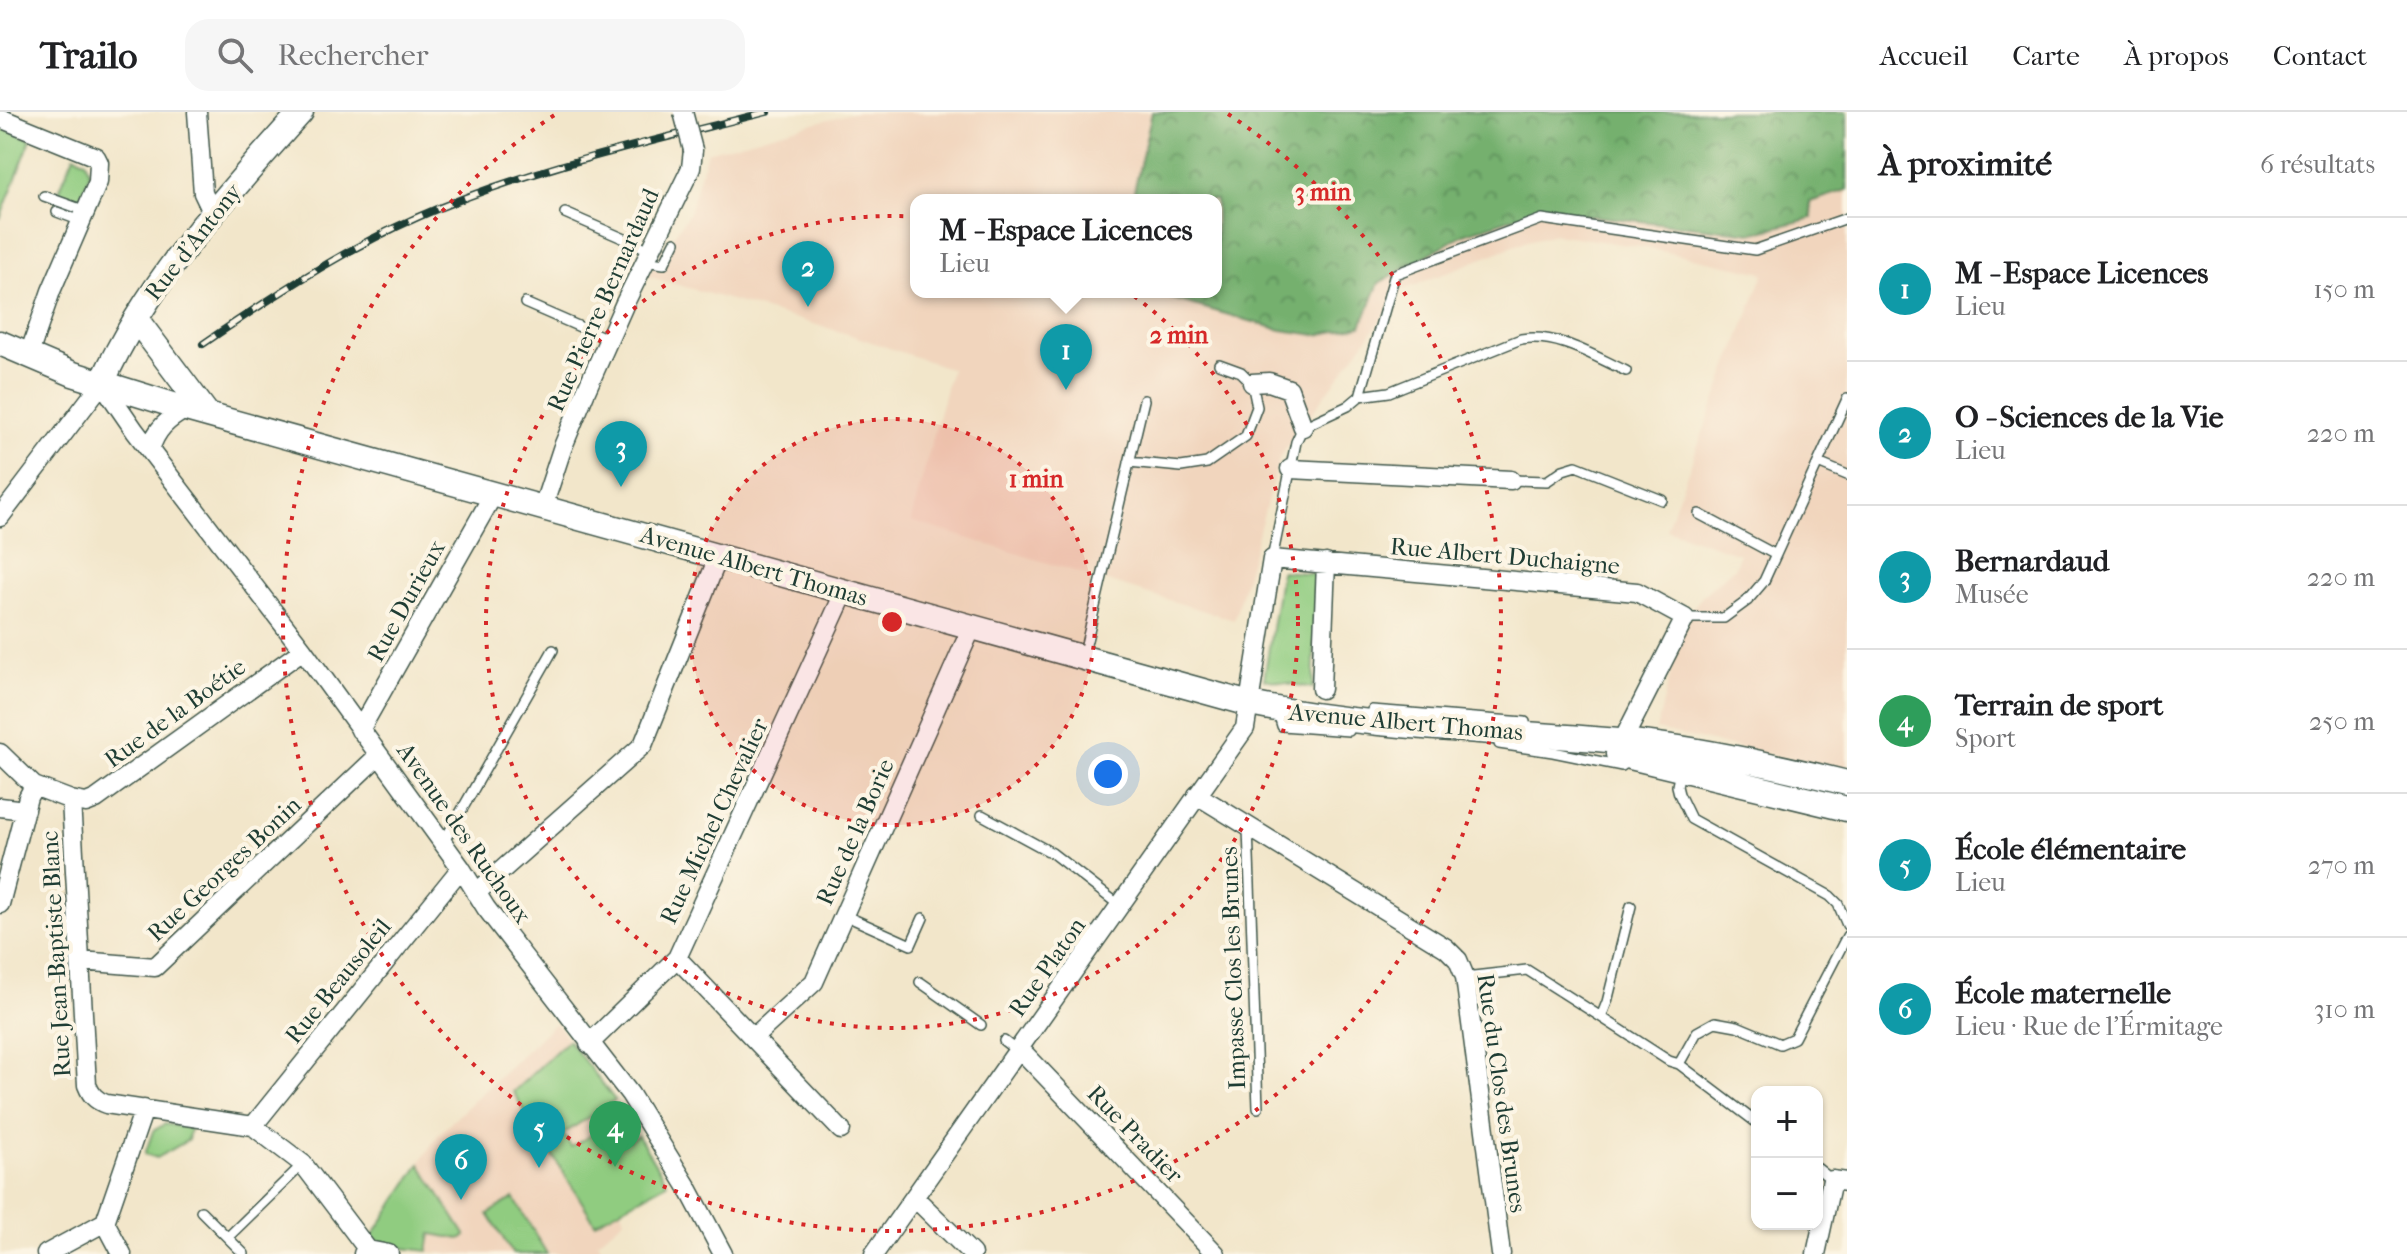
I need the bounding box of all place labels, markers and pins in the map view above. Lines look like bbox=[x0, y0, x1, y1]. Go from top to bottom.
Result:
pin: 2 bbox=[782, 241, 834, 307]
pin: 1 bbox=[1040, 324, 1092, 390]
pin: 3 bbox=[595, 421, 647, 487]
centre of rings bbox=[878, 608, 906, 636]
pin: 4 bbox=[589, 1101, 641, 1167]
pin: 5 bbox=[513, 1102, 565, 1168]
pin: 6 bbox=[435, 1134, 487, 1200]

